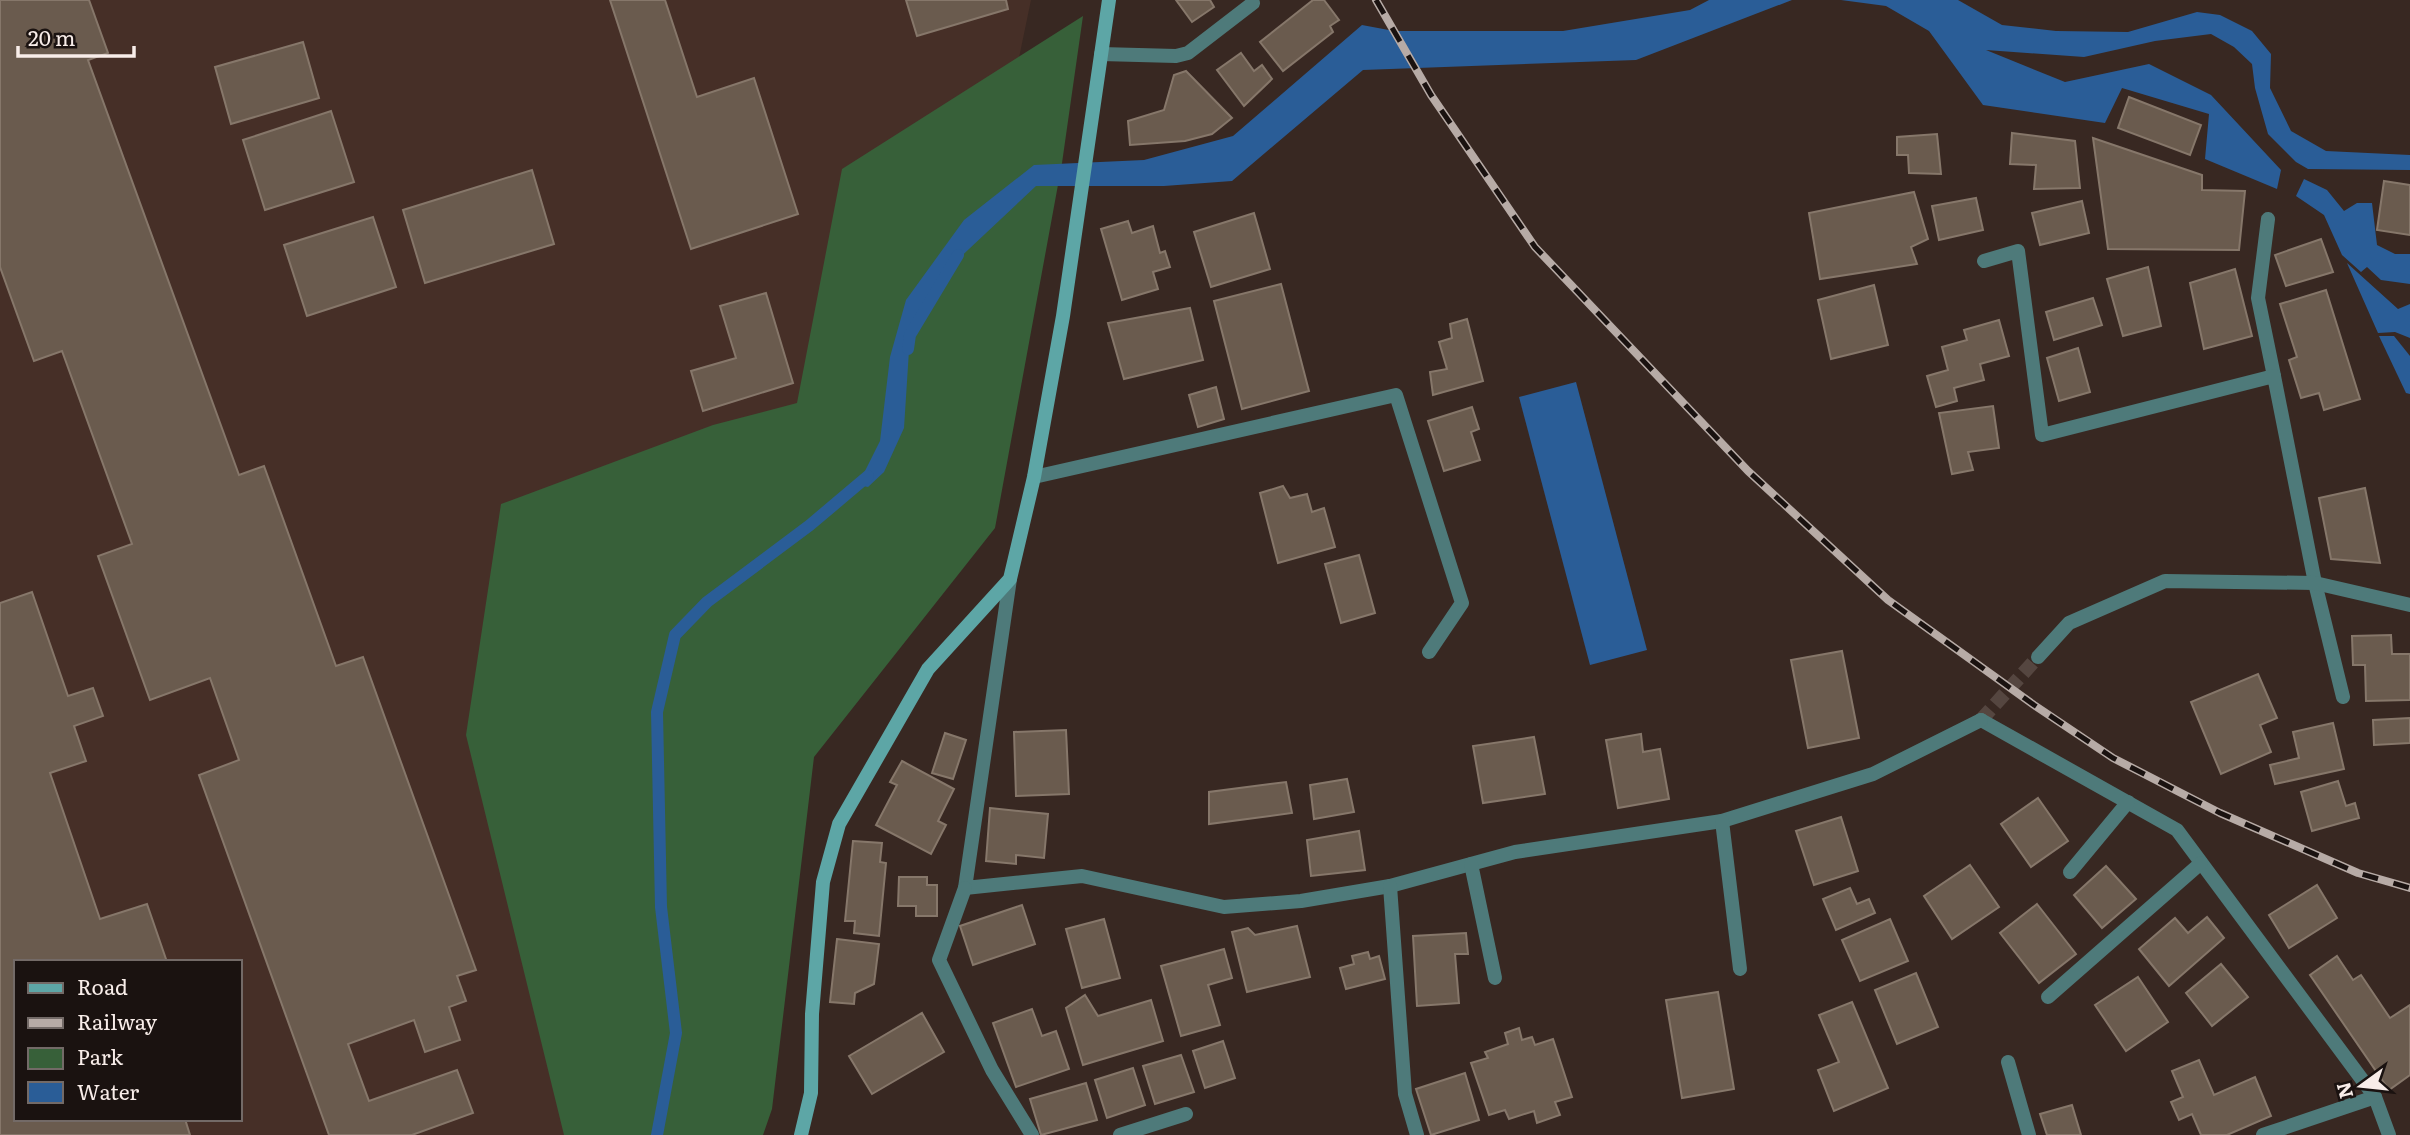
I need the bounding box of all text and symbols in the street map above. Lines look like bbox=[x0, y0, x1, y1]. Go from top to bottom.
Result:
scale bar bbox=[18, 14, 133, 58]
text: 20 m bbox=[28, 21, 75, 52]
legend bbox=[14, 960, 242, 1121]
text: Road bbox=[77, 970, 128, 1001]
text: Railway bbox=[77, 1005, 158, 1036]
text: Park bbox=[77, 1040, 123, 1071]
north arrow bbox=[2326, 1051, 2396, 1121]
text: Water bbox=[77, 1075, 139, 1106]
text: N bbox=[2328, 1079, 2359, 1102]

